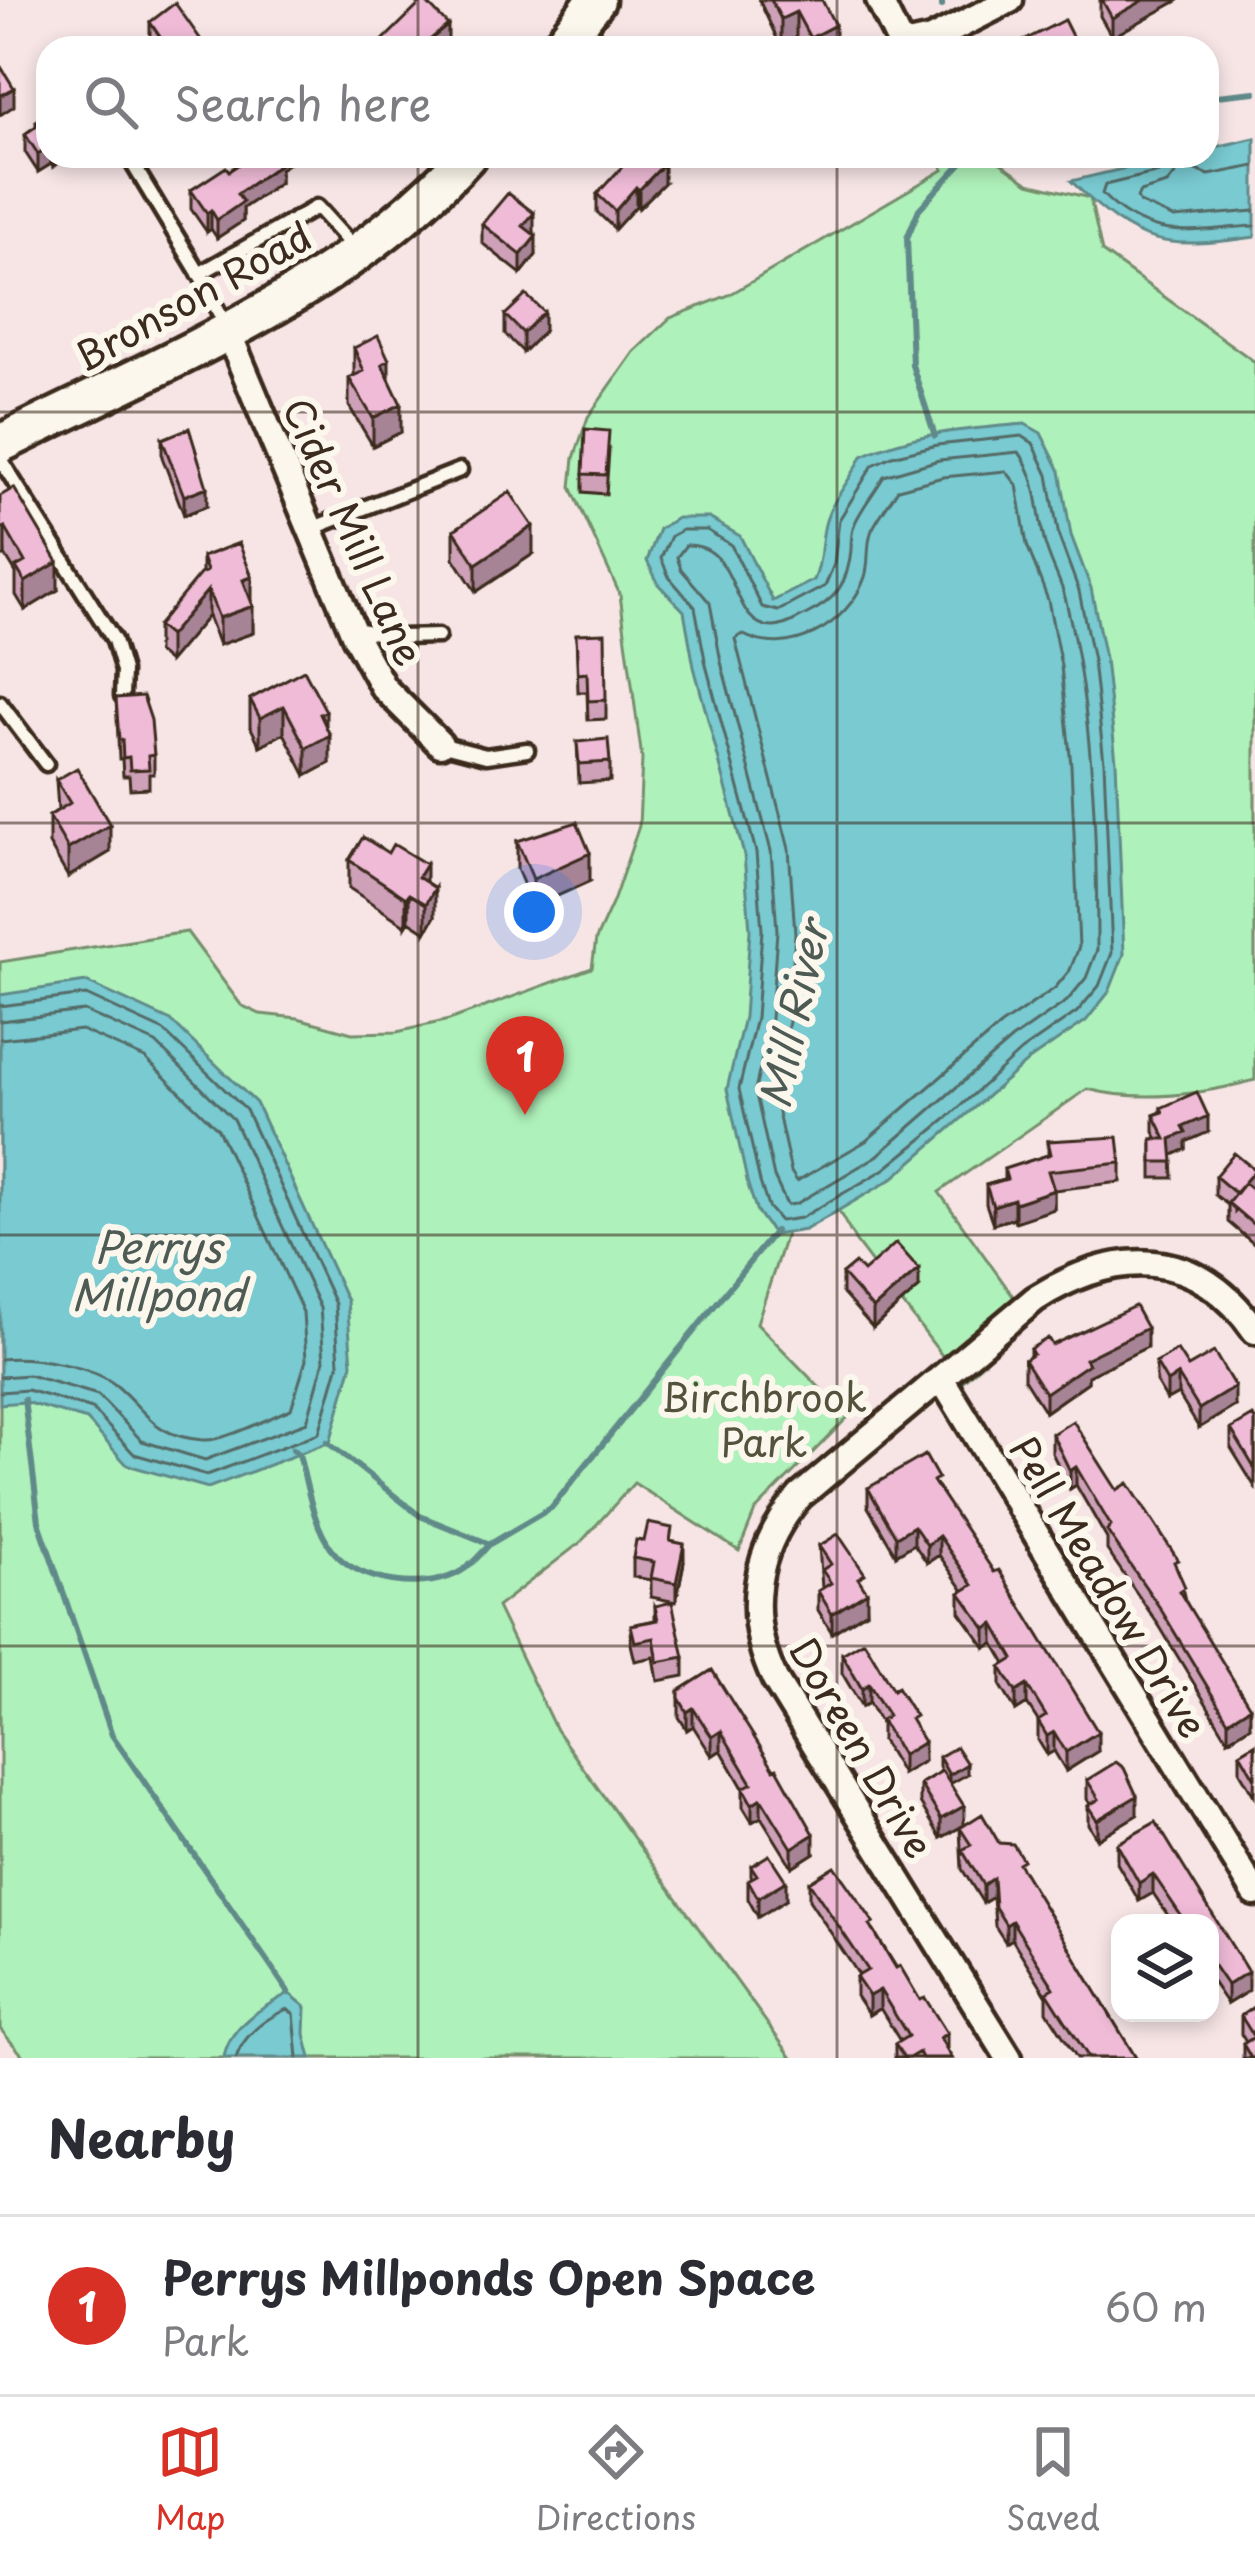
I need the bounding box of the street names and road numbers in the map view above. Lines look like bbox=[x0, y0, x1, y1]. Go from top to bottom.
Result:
street label: Bronson Road bbox=[62, 205, 322, 385]
street label: Cider Mill Lane bbox=[269, 387, 441, 675]
street label: Pell Meadow Drive bbox=[996, 1424, 1224, 1748]
street label: Doreen Drive bbox=[776, 1626, 950, 1868]

